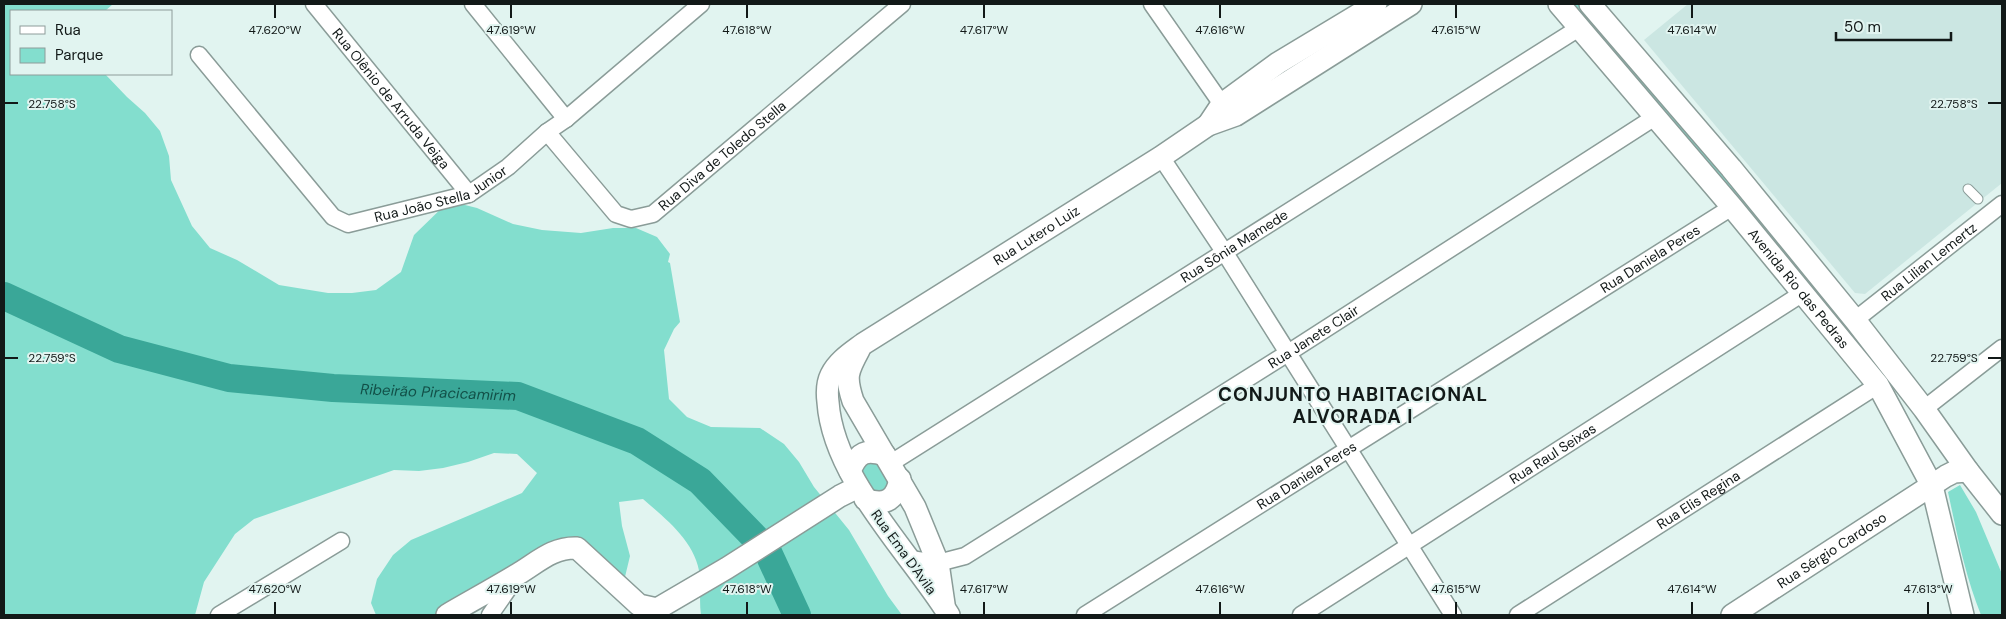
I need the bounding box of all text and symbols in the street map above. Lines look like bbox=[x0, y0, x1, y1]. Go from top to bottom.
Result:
legend bbox=[10, 10, 172, 75]
scale bar bbox=[1836, 10, 1951, 42]
text: 50 m bbox=[1844, 17, 1881, 37]
text: Rua bbox=[55, 20, 81, 40]
text: 47.620°W bbox=[249, 22, 302, 38]
text: 47.619°W bbox=[486, 22, 536, 38]
text: 47.618°W bbox=[722, 22, 772, 38]
text: 47.617°W bbox=[960, 22, 1009, 38]
text: 47.616°W bbox=[1195, 22, 1245, 38]
text: 47.615°W bbox=[1431, 22, 1481, 38]
text: 47.614°W bbox=[1667, 22, 1717, 38]
street label: Rua Olênio de Arruda Veiga bbox=[328, 24, 454, 173]
text: Parque bbox=[55, 45, 103, 65]
text: 22.758°S bbox=[28, 96, 76, 112]
text: 22.758°S bbox=[1930, 96, 1978, 112]
street label: Rua Diva de Toledo Stella bbox=[655, 97, 790, 215]
street label: Rua João Stella Junior bbox=[372, 161, 511, 226]
street label: Rua Lutero Luiz bbox=[990, 201, 1083, 269]
street label: Rua Sônia Mamede bbox=[1177, 205, 1291, 287]
street label: Rua Lilian Lemertz bbox=[1877, 218, 1980, 305]
street label: Rua Daniela Peres bbox=[1597, 221, 1703, 297]
street label: Avenida Rio das Pedras bbox=[1744, 225, 1853, 352]
street label: Rua Janete Clair bbox=[1265, 301, 1362, 372]
text: 22.759°S bbox=[28, 350, 76, 366]
text: 22.759°S bbox=[1930, 350, 1978, 366]
water label: Ribeirão Piracicamirim bbox=[360, 379, 516, 406]
district label: CONJUNTO HABITACIONAL ALVORADA I bbox=[1218, 382, 1488, 429]
street label: Rua Raul Seixas bbox=[1506, 419, 1599, 488]
street label: Rua Daniela Peres bbox=[1253, 437, 1360, 513]
street label: Rua Elis Regina bbox=[1653, 466, 1743, 533]
street label: Rua Ema D'Avila bbox=[867, 506, 941, 598]
street label: Rua Sérgio Cardoso bbox=[1774, 508, 1890, 592]
text: 47.620°W bbox=[249, 581, 302, 597]
text: 47.619°W bbox=[486, 581, 536, 597]
text: 47.618°W bbox=[722, 581, 772, 597]
text: 47.617°W bbox=[960, 581, 1009, 597]
text: 47.616°W bbox=[1195, 581, 1245, 597]
text: 47.615°W bbox=[1431, 581, 1481, 597]
text: 47.614°W bbox=[1667, 581, 1717, 597]
text: 47.613°W bbox=[1903, 581, 1953, 597]

